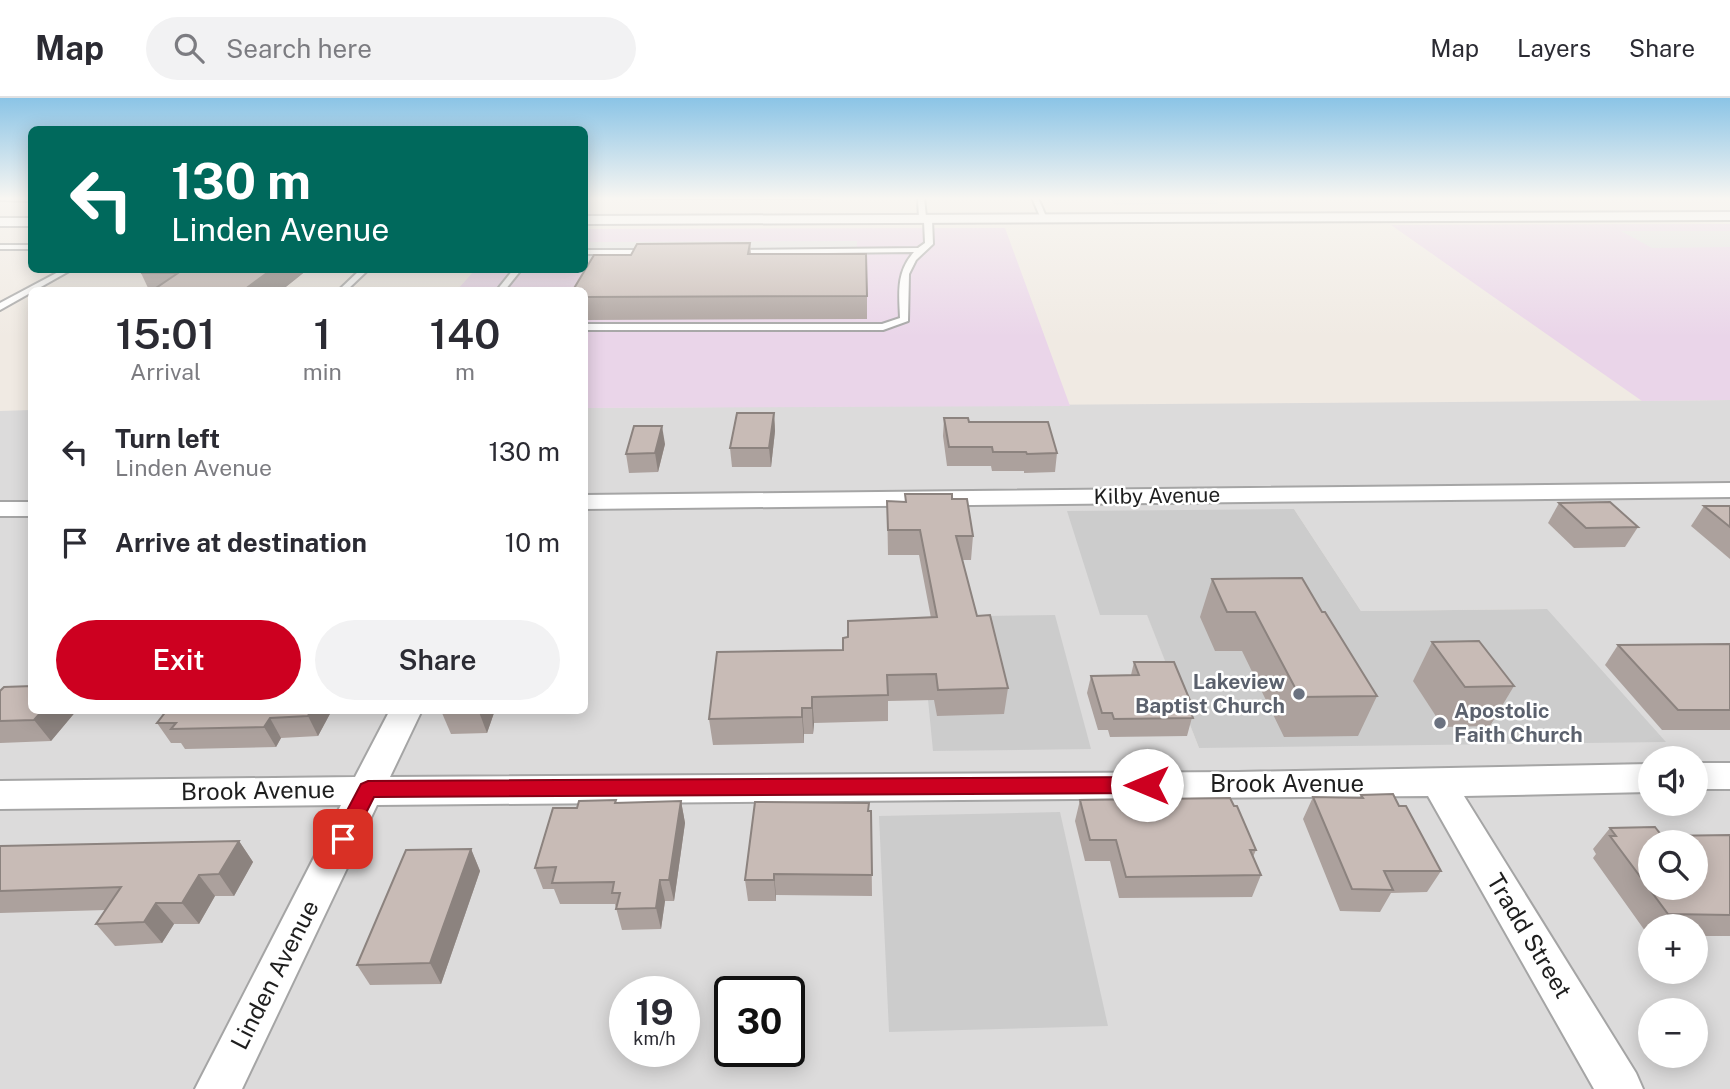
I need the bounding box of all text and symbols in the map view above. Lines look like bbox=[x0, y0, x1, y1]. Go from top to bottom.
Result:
search box bbox=[146, 17, 636, 80]
text: Map bbox=[35, 29, 104, 67]
icon: search bbox=[170, 29, 208, 67]
text: Search here bbox=[226, 33, 372, 64]
text: Map bbox=[1430, 34, 1479, 62]
text: Layers bbox=[1517, 34, 1591, 62]
text: Share bbox=[1629, 34, 1695, 62]
text: 130 m bbox=[171, 152, 311, 210]
icon: left bbox=[56, 154, 147, 245]
text: Linden Avenue bbox=[171, 211, 389, 248]
text: 15:01 bbox=[116, 309, 215, 358]
text: 1 bbox=[314, 309, 331, 358]
text: 140 bbox=[429, 309, 500, 358]
text: Arrival bbox=[130, 358, 201, 385]
text: min bbox=[303, 358, 342, 385]
text: m bbox=[455, 358, 475, 385]
text: Turn left bbox=[115, 423, 220, 454]
icon: left bbox=[56, 433, 94, 471]
text: 130 m bbox=[488, 436, 560, 467]
text: Linden Avenue bbox=[115, 454, 272, 481]
street label: Kilby Avenue bbox=[1093, 482, 1221, 509]
icon: arrive bbox=[56, 524, 94, 562]
text: Arrive at destination bbox=[115, 527, 367, 558]
text: 10 m bbox=[505, 527, 560, 558]
button: Exit bbox=[56, 620, 301, 700]
button: Share bbox=[315, 620, 560, 700]
place label: Lakeview Baptist Church bbox=[1135, 669, 1285, 718]
marker: Lakeview Baptist Church bbox=[1291, 686, 1307, 702]
place label: Apostolic Faith Church bbox=[1454, 698, 1583, 747]
marker: Apostolic Faith Church bbox=[1432, 715, 1448, 731]
map controls bbox=[1638, 746, 1708, 1068]
button: sound bbox=[1638, 746, 1708, 816]
position arrow bbox=[1110, 748, 1184, 822]
street label: Brook Avenue bbox=[1210, 769, 1364, 797]
street label: Brook Avenue bbox=[181, 775, 335, 805]
pin bbox=[313, 809, 373, 869]
icon: arrive bbox=[324, 820, 362, 858]
button: search bbox=[1638, 830, 1708, 900]
street label: Tradd Street bbox=[1482, 868, 1578, 1003]
street label: Linden Avenue bbox=[224, 895, 324, 1054]
button: + bbox=[1638, 914, 1708, 984]
speed limit sign: 30 bbox=[714, 976, 805, 1067]
text: 19 bbox=[635, 992, 674, 1033]
button: − bbox=[1638, 998, 1708, 1068]
text: km/h bbox=[633, 1028, 676, 1049]

